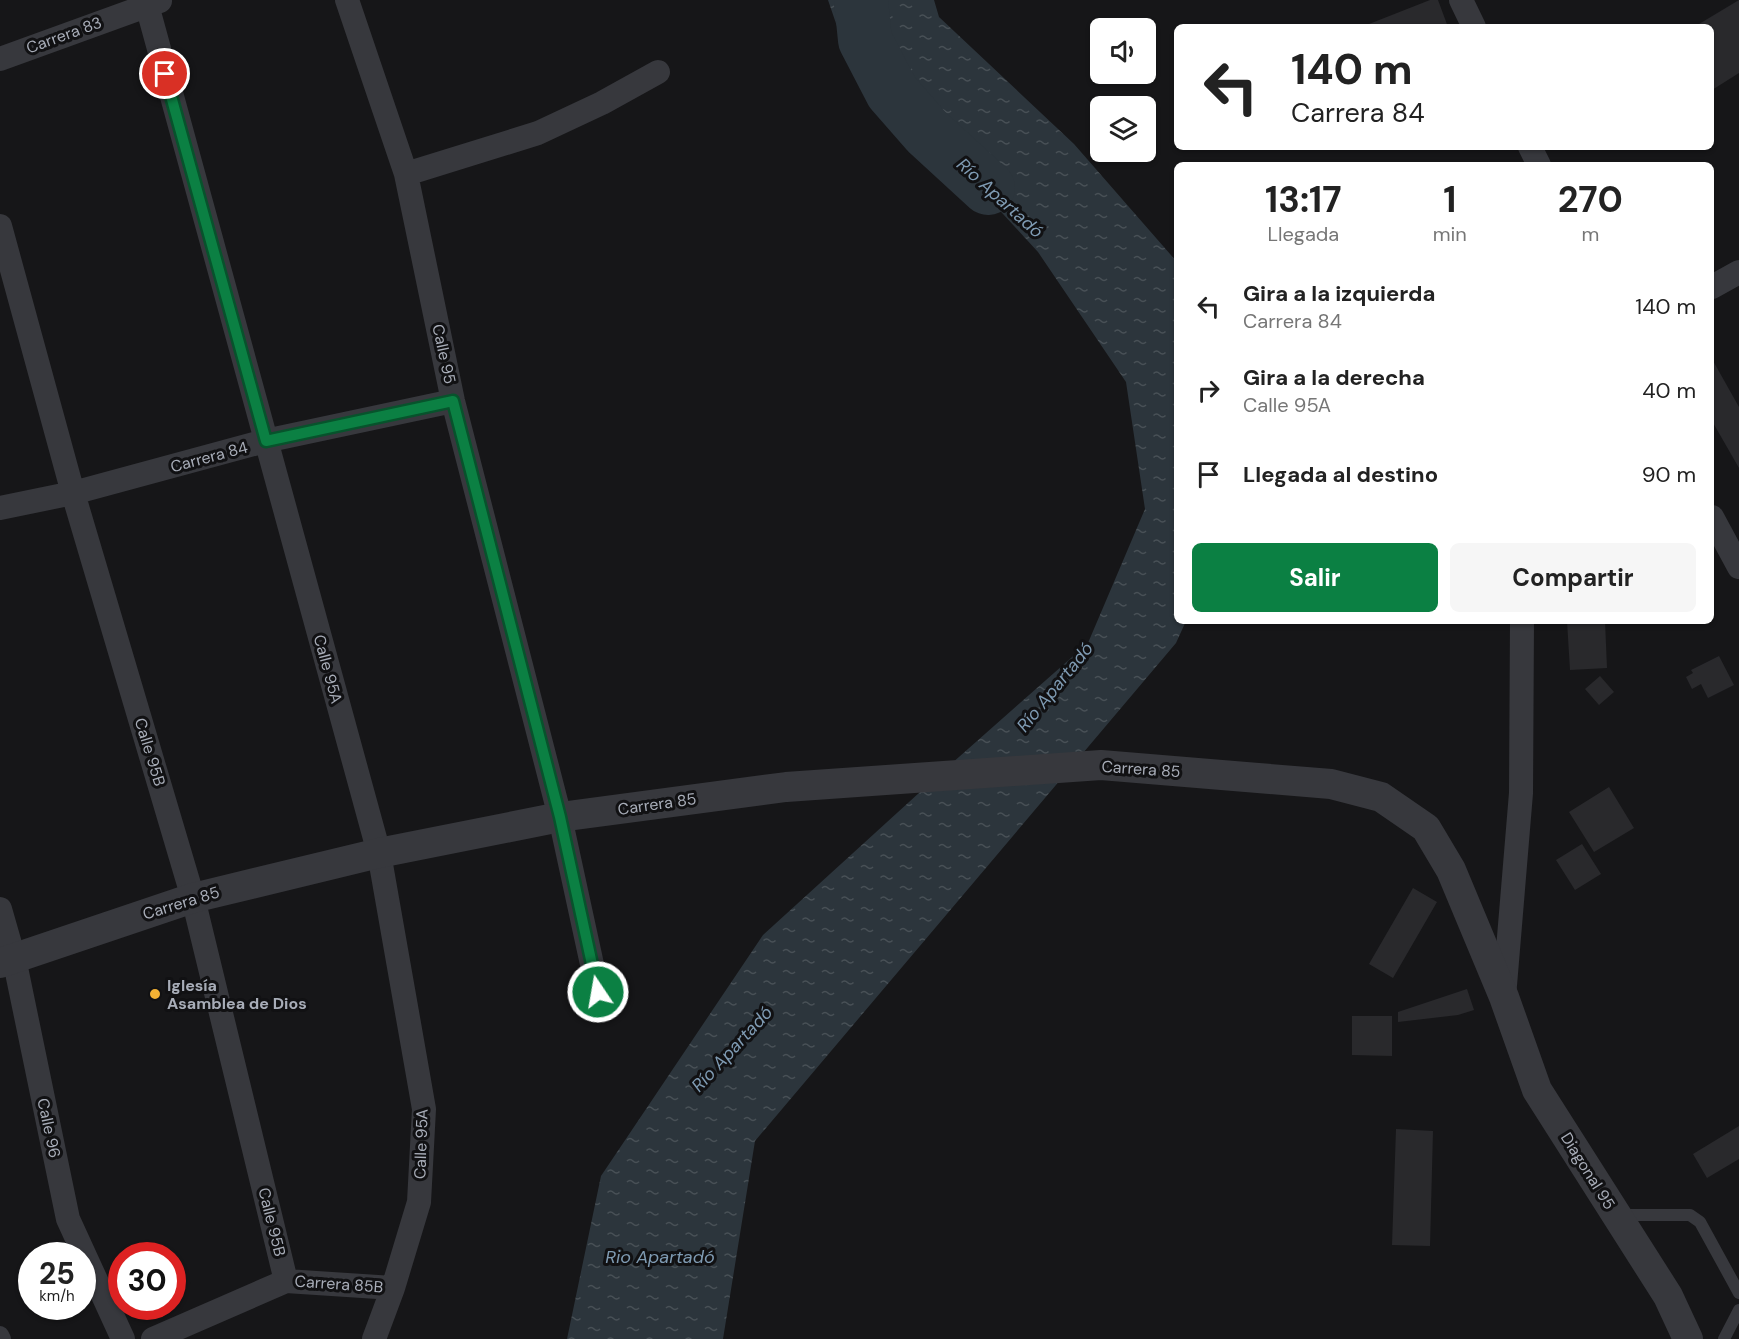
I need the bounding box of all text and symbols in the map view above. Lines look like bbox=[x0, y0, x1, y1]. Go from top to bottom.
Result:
street label: Carrera 83 bbox=[23, 12, 105, 58]
map controls bbox=[1090, 18, 1156, 162]
button: sound bbox=[1090, 18, 1156, 84]
text: 140 m bbox=[1291, 42, 1413, 97]
pin bbox=[139, 48, 190, 99]
icon: left bbox=[1192, 48, 1270, 126]
icon: arrive bbox=[148, 57, 181, 90]
text: Carrera 84 bbox=[1291, 95, 1425, 130]
button: layers bbox=[1090, 96, 1156, 162]
water label: Río Apartadó bbox=[951, 153, 1049, 243]
text: 13:17 bbox=[1265, 176, 1342, 223]
text: 1 bbox=[1443, 176, 1456, 223]
text: 270 bbox=[1558, 176, 1623, 223]
text: Llegada bbox=[1267, 221, 1339, 247]
text: min bbox=[1433, 221, 1467, 247]
text: m bbox=[1581, 221, 1599, 247]
text: Gira a la izquierda bbox=[1243, 279, 1435, 308]
icon: left bbox=[1192, 290, 1225, 323]
text: 140 m bbox=[1635, 292, 1696, 321]
text: Carrera 84 bbox=[1243, 308, 1342, 334]
street label: Calle 95 bbox=[427, 322, 461, 386]
text: Gira a la derecha bbox=[1243, 363, 1425, 392]
icon: right bbox=[1192, 374, 1225, 407]
text: 40 m bbox=[1642, 376, 1696, 405]
text: Calle 95A bbox=[1243, 392, 1331, 418]
street label: Carrera 84 bbox=[168, 437, 250, 477]
icon: arrive bbox=[1192, 458, 1225, 491]
text: Llegada al destino bbox=[1243, 460, 1438, 489]
text: 90 m bbox=[1642, 460, 1696, 489]
button: Salir bbox=[1192, 543, 1438, 612]
button: Compartir bbox=[1450, 543, 1696, 612]
street label: Calle 95A bbox=[309, 632, 347, 706]
water label: Río Apartadó bbox=[1011, 637, 1099, 737]
street label: Calle 95B bbox=[130, 715, 170, 789]
street label: Carrera 85 bbox=[1101, 756, 1181, 782]
street label: Carrera 85 bbox=[616, 788, 698, 820]
street label: Carrera 85 bbox=[140, 881, 222, 925]
position arrow bbox=[566, 960, 630, 1024]
place label: Iglesía Asamblea de Dios bbox=[167, 975, 307, 1014]
marker: Iglesía Asamblea de Dios bbox=[148, 987, 162, 1001]
water label: Río Apartadó bbox=[686, 1001, 778, 1097]
street label: Calle 96 bbox=[32, 1096, 66, 1160]
street label: Calle 95A bbox=[409, 1108, 433, 1180]
street label: Diagonal 95 bbox=[1556, 1128, 1620, 1214]
street label: Calle 95B bbox=[253, 1185, 291, 1259]
speed limit sign: 30 bbox=[108, 1242, 186, 1320]
water label: Rio Apartadó bbox=[605, 1245, 715, 1269]
text: 25 bbox=[39, 1254, 75, 1293]
street label: Carrera 85B bbox=[294, 1270, 384, 1298]
text: km/h bbox=[39, 1286, 75, 1306]

